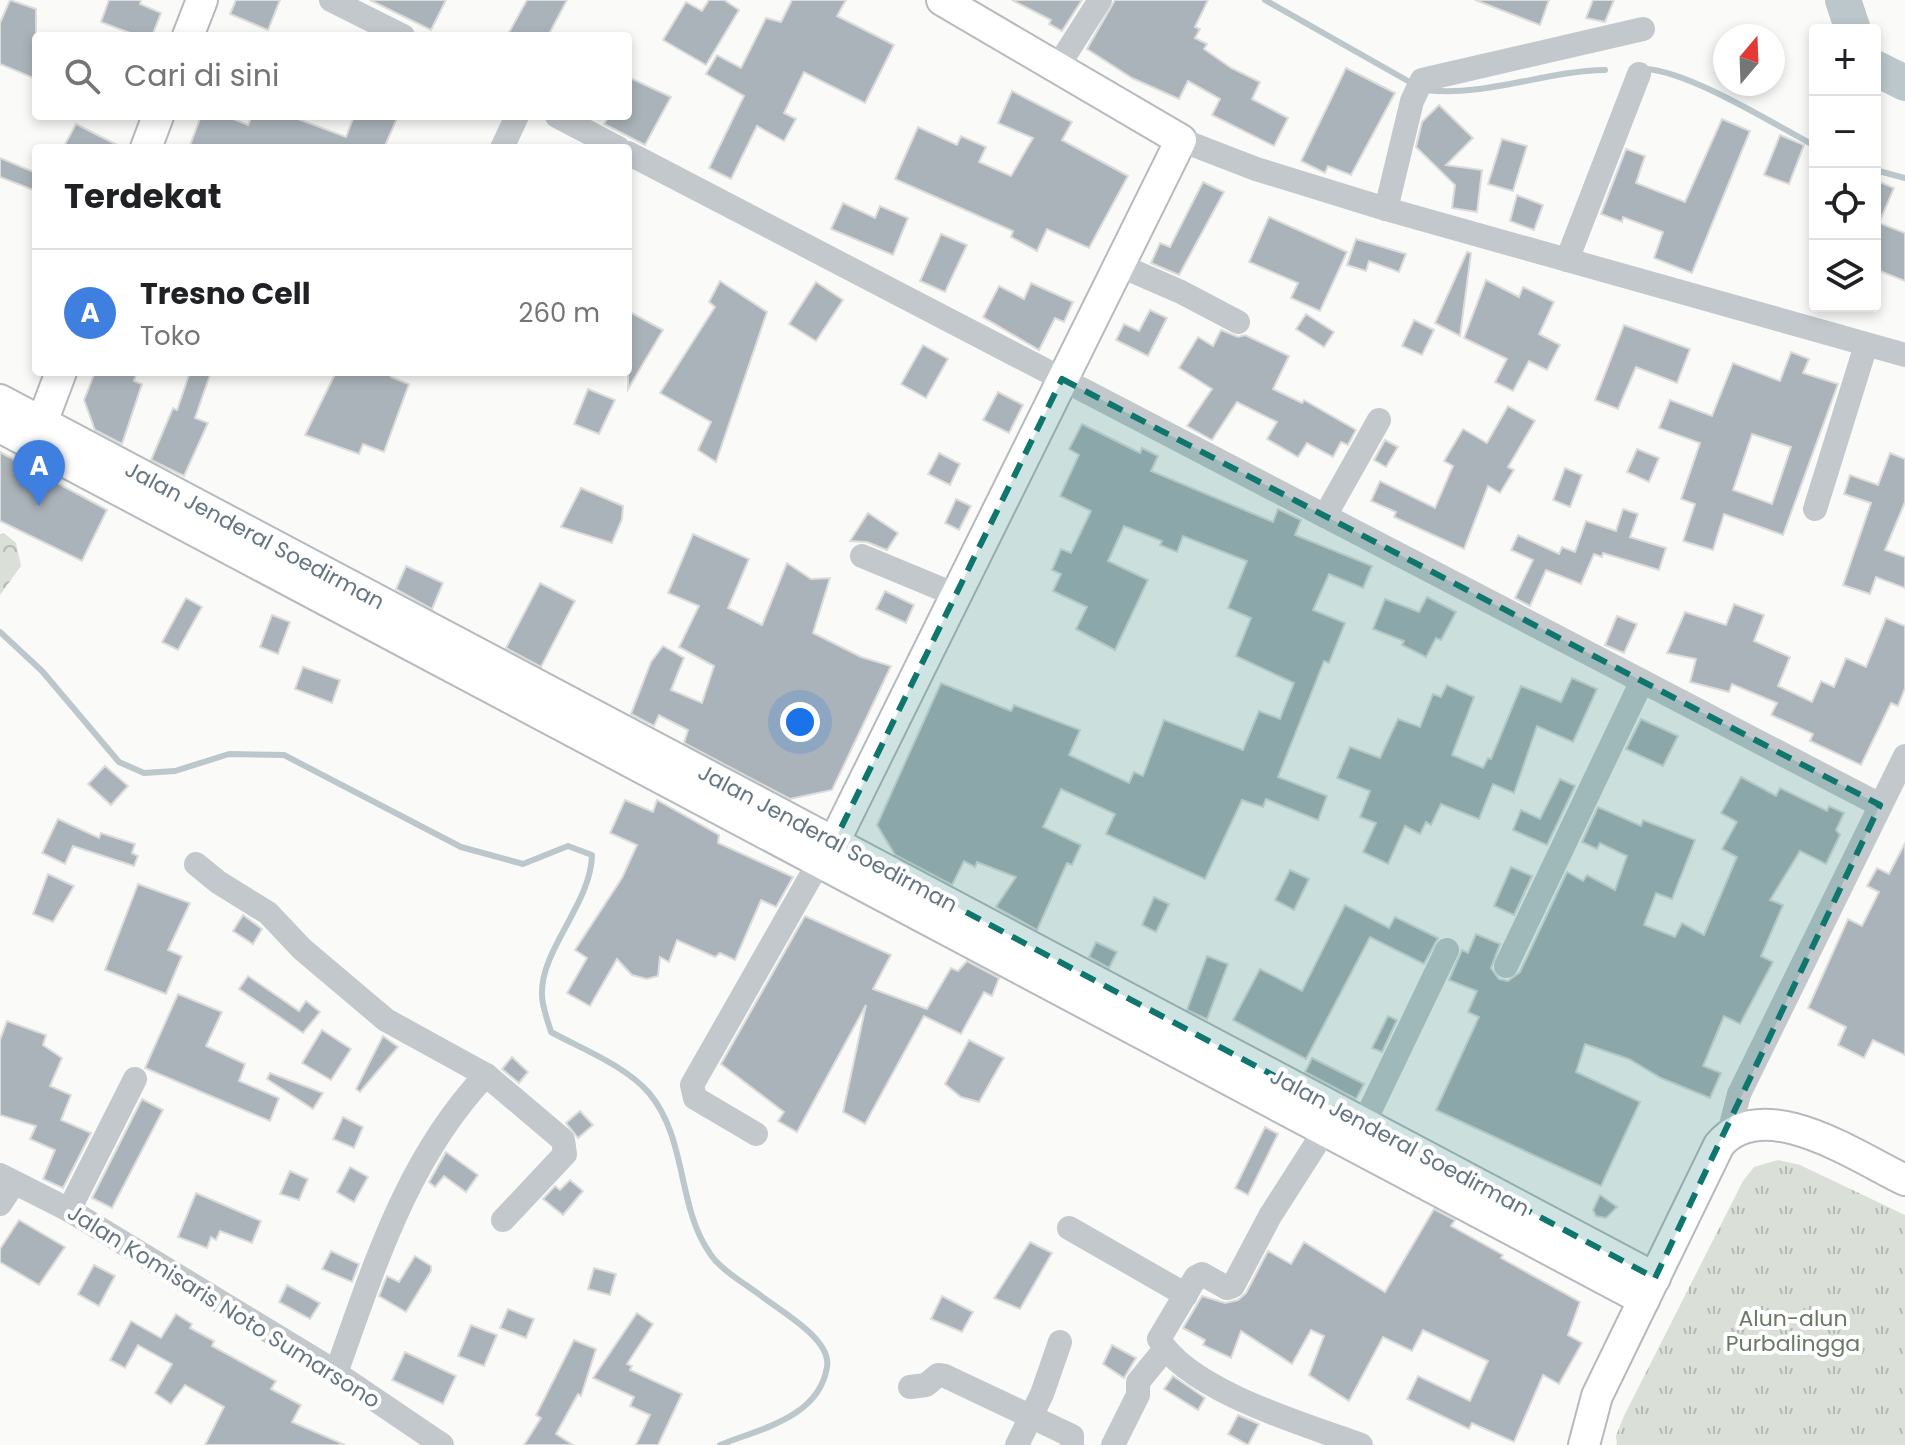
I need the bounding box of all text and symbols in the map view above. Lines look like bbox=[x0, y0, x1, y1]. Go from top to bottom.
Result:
north arrow bbox=[1713, 24, 1785, 96]
map controls bbox=[1809, 24, 1881, 312]
button: + bbox=[1809, 24, 1881, 96]
search box bbox=[32, 32, 632, 120]
icon: search bbox=[60, 54, 104, 98]
text: Cari di sini bbox=[124, 54, 279, 97]
button: − bbox=[1809, 96, 1881, 168]
button: locate bbox=[1809, 168, 1881, 240]
text: Terdekat bbox=[64, 172, 222, 220]
button: layers bbox=[1809, 240, 1881, 312]
text: Tresno Cell bbox=[140, 272, 311, 315]
text: A bbox=[80, 295, 100, 331]
text: 260 m bbox=[518, 295, 600, 331]
text: Toko bbox=[140, 318, 201, 354]
pin: A bbox=[13, 440, 65, 506]
street label: Jalan Jenderal Soedirman bbox=[120, 454, 390, 617]
your location bbox=[780, 702, 820, 742]
street label: Jalan Jenderal Soedirman bbox=[693, 757, 963, 920]
street label: Jalan Jenderal Soedirman bbox=[1265, 1061, 1535, 1224]
street label: Jalan Komisaris Noto Sumarsono bbox=[61, 1197, 386, 1416]
park label: Alun-alun Purbalingga bbox=[1726, 1303, 1860, 1359]

